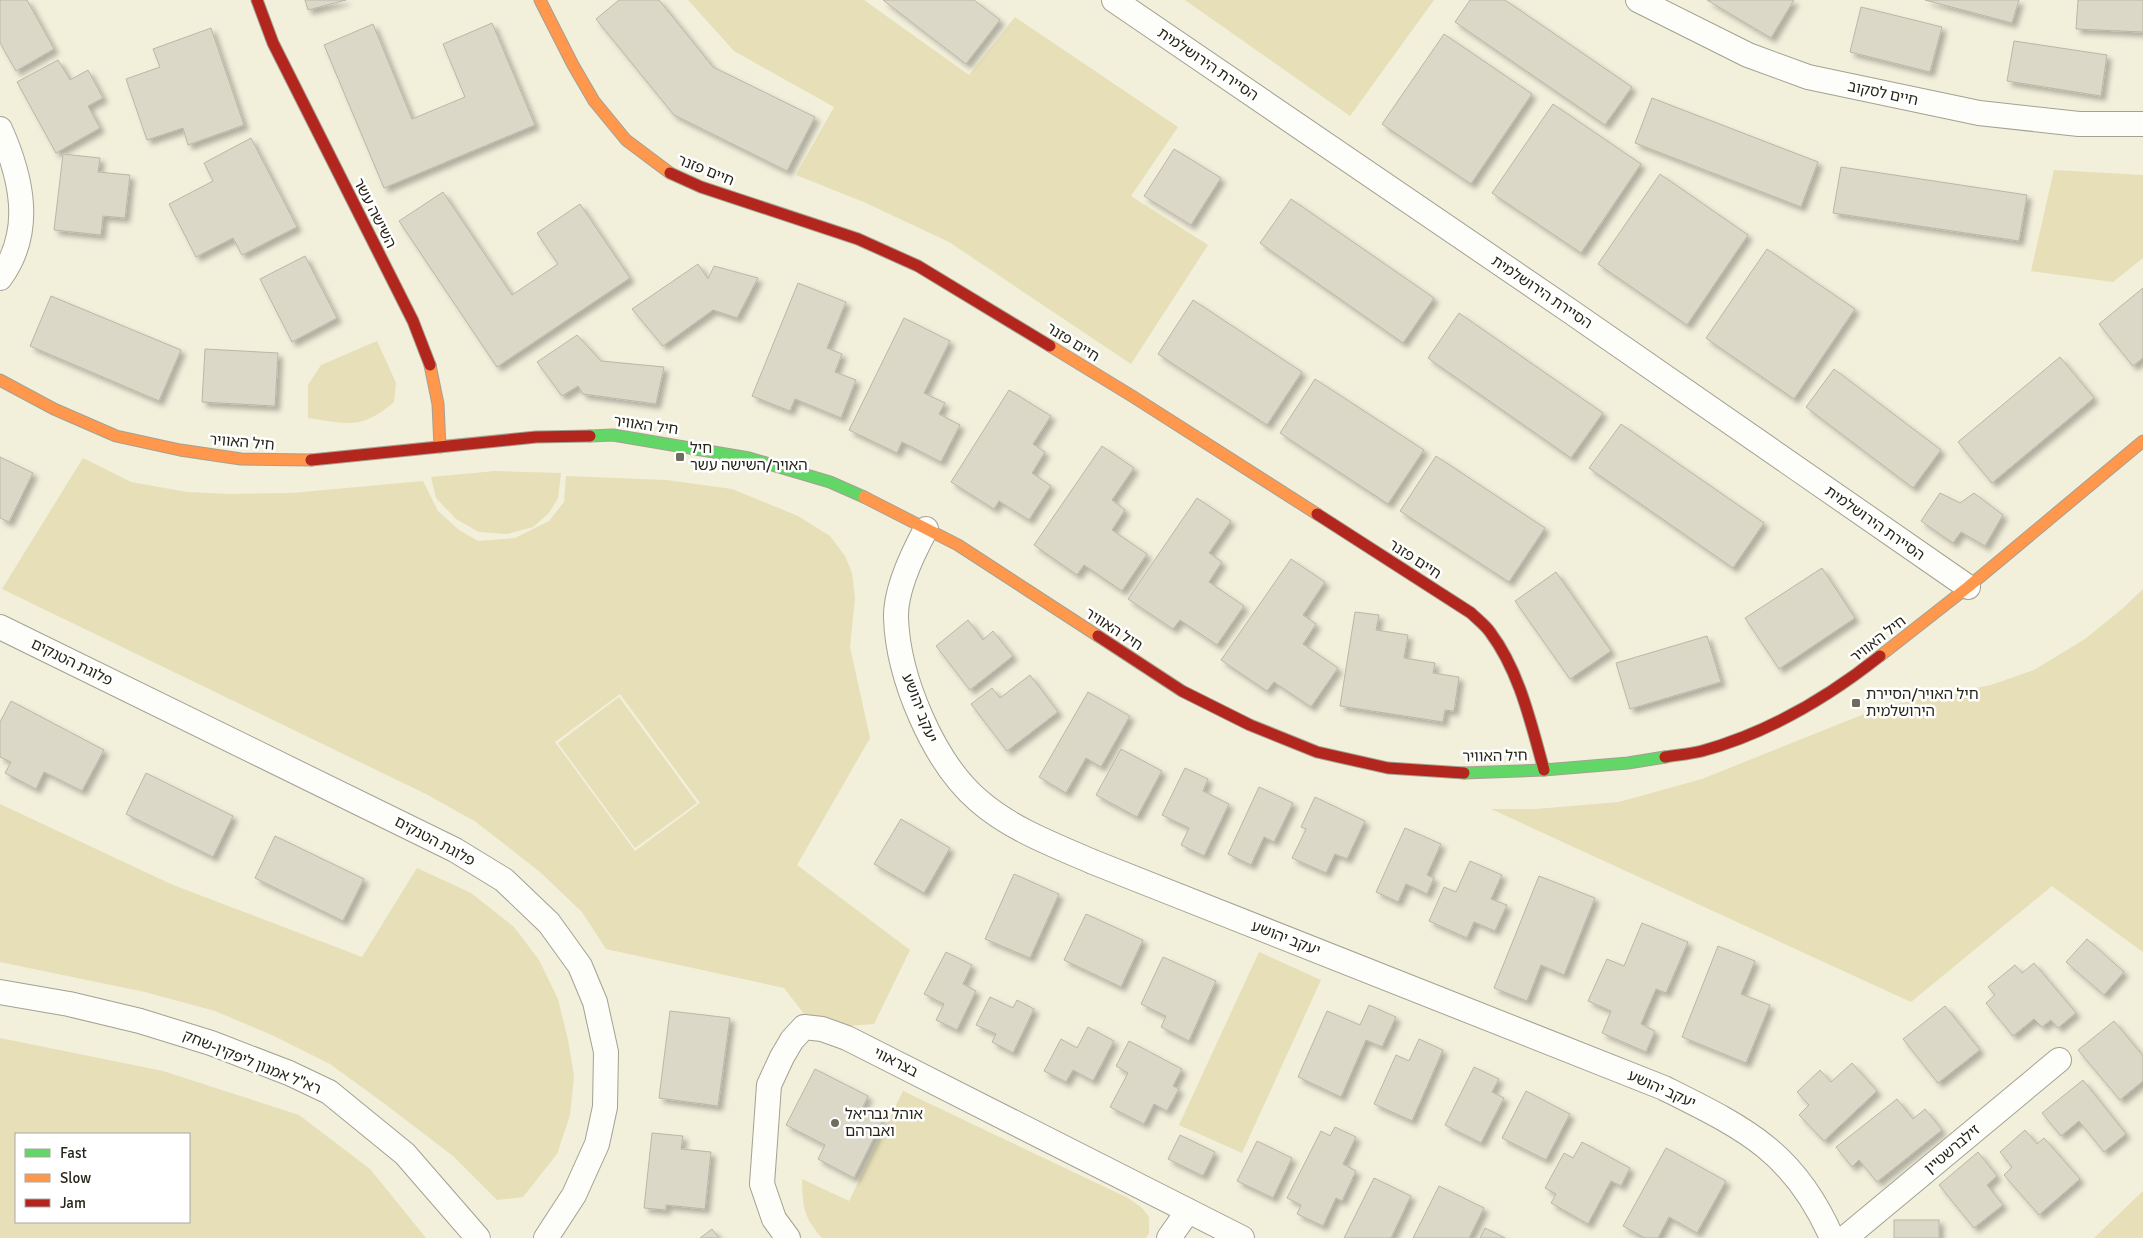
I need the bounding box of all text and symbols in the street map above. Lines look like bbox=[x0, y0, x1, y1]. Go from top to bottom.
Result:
street label: הסיירת הירושלמית bbox=[1154, 24, 1262, 104]
street label: חיים לסקוב bbox=[1846, 77, 1920, 109]
street label: חיים פזנר bbox=[675, 151, 737, 189]
street label: השישה עשר bbox=[350, 175, 400, 251]
street label: הסיירת הירושלמית bbox=[1488, 252, 1596, 332]
street label: חיים פזנר bbox=[1043, 319, 1103, 365]
street label: חיל האוויר bbox=[612, 412, 680, 438]
street label: חיל האוויר bbox=[209, 430, 275, 454]
place label: חיל האויר/השישה עשר bbox=[690, 439, 808, 474]
marker: חיל האויר/השישה עשר bbox=[674, 451, 686, 463]
street label: הסיירת הירושלמית bbox=[1822, 482, 1928, 564]
street label: חיים פזנר bbox=[1385, 535, 1445, 583]
street label: חיל האוויר bbox=[1082, 604, 1146, 654]
street label: חיל האוויר bbox=[1847, 612, 1909, 666]
street label: פלוגת הטנקים bbox=[28, 634, 116, 690]
street label: יעקב יהושע bbox=[899, 671, 941, 745]
place label: חיל האויר/הסיירת הירושלמית bbox=[1866, 685, 1979, 720]
marker: חיל האויר/הסיירת הירושלמית bbox=[1850, 697, 1862, 709]
street label: חיל האוויר bbox=[1462, 746, 1528, 766]
street label: פלוגת הטנקים bbox=[392, 812, 478, 870]
street label: יעקב יהושע bbox=[1249, 917, 1323, 959]
street label: רא"ל אמנון ליפקין-שחק bbox=[180, 1026, 324, 1098]
street label: בצראווי bbox=[871, 1043, 922, 1081]
street label: יעקב יהושע bbox=[1625, 1066, 1699, 1112]
place label: אוהל גבריאל ואברהם bbox=[845, 1105, 923, 1140]
marker: אוהל גבריאל ואברהם bbox=[829, 1117, 841, 1129]
street label: זילברשטיין bbox=[1921, 1121, 1983, 1177]
legend bbox=[15, 1133, 190, 1223]
text: Fast bbox=[60, 1144, 87, 1162]
text: Slow bbox=[60, 1169, 91, 1187]
text: Jam bbox=[60, 1194, 86, 1212]

